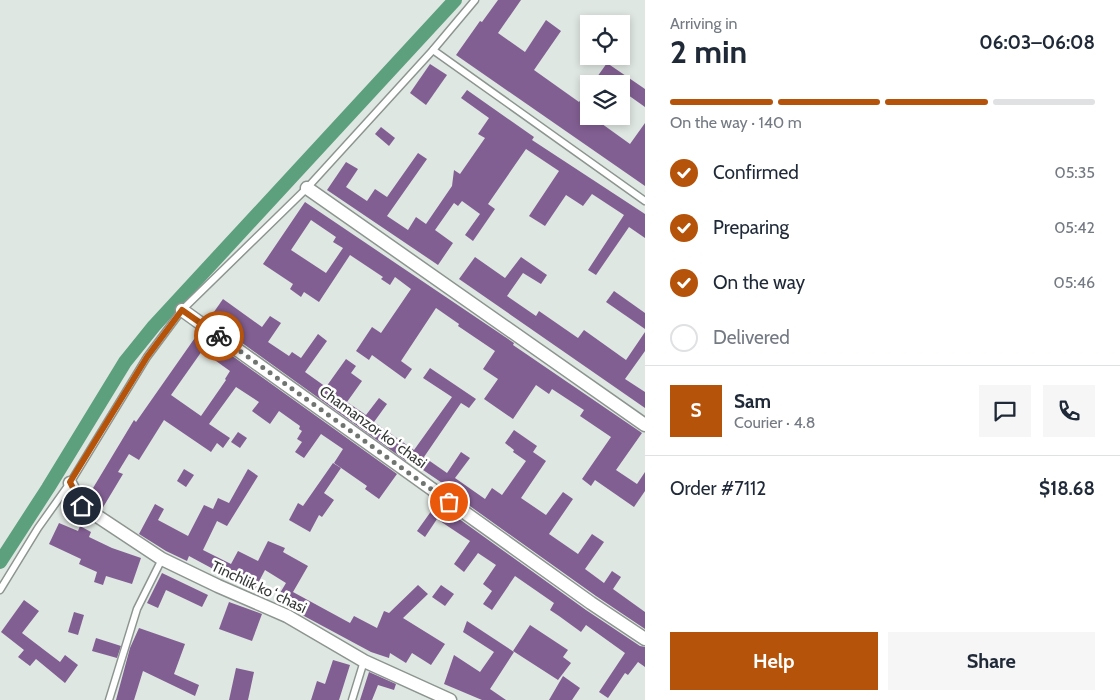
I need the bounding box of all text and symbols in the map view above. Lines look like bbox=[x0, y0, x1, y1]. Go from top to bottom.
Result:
text: Arriving in bbox=[670, 14, 737, 33]
map controls bbox=[580, 15, 630, 125]
button: locate bbox=[580, 15, 630, 65]
text: 06:03–06:08 bbox=[979, 31, 1095, 54]
text: 2 min bbox=[670, 32, 747, 71]
button: layers bbox=[580, 75, 630, 125]
text: On the way · 140 m bbox=[670, 113, 802, 132]
icon: check bbox=[670, 159, 698, 187]
text: Confirmed bbox=[713, 161, 799, 184]
text: 05:35 bbox=[1055, 163, 1095, 182]
icon: check bbox=[670, 214, 698, 242]
text: Preparing bbox=[713, 216, 789, 239]
text: 05:42 bbox=[1054, 218, 1095, 237]
icon: check bbox=[670, 269, 698, 297]
text: On the way bbox=[713, 271, 805, 294]
text: 05:46 bbox=[1054, 273, 1095, 292]
courier bbox=[194, 311, 244, 361]
icon: bike bbox=[205, 322, 233, 350]
text: Delivered bbox=[713, 326, 790, 349]
street label: Chamanzor koʻchasi bbox=[316, 382, 430, 472]
button: chat bbox=[979, 385, 1031, 437]
button: phone bbox=[1043, 385, 1095, 437]
text: Sam bbox=[734, 390, 771, 413]
text: S bbox=[690, 399, 702, 422]
text: Courier · 4.8 bbox=[734, 413, 816, 432]
text: Order #7112 bbox=[670, 477, 766, 500]
text: $18.68 bbox=[1039, 477, 1095, 500]
pin bbox=[428, 481, 470, 523]
pin bbox=[61, 485, 103, 527]
icon: bag bbox=[435, 488, 463, 516]
icon: home bbox=[68, 492, 96, 520]
street label: Tinchlik koʻchasi bbox=[209, 557, 309, 617]
button: Help bbox=[670, 632, 878, 690]
button: Share bbox=[888, 632, 1095, 690]

